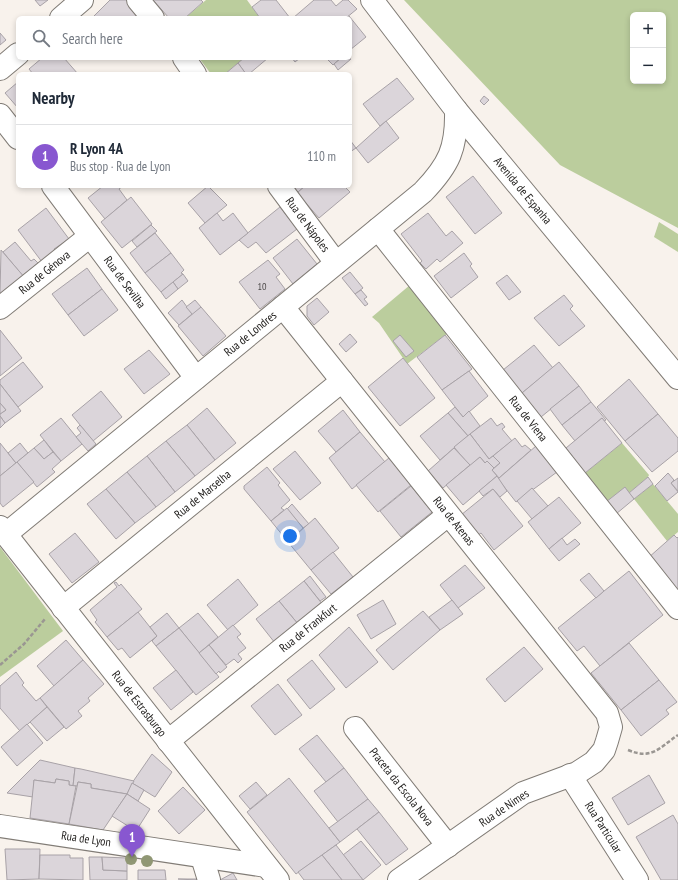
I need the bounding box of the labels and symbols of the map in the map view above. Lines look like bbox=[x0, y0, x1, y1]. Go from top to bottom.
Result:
street label: Avenida de Espanha bbox=[491, 154, 555, 227]
street label: Rua de Nápoles bbox=[283, 194, 333, 255]
street label: Rua de Génova bbox=[15, 247, 73, 297]
street label: Rua de Sevilha bbox=[101, 253, 149, 311]
house number: 10 bbox=[258, 280, 267, 293]
street label: Rua de Londres bbox=[221, 307, 279, 359]
street label: Rua de Viena bbox=[506, 393, 551, 444]
street label: Rua de Marselha bbox=[171, 466, 234, 522]
street label: Rua de Atenas bbox=[430, 493, 478, 548]
your location bbox=[280, 526, 300, 546]
street label: Rua de Frankfurt bbox=[276, 600, 340, 655]
street label: Rua de Estrasburgo bbox=[109, 667, 170, 739]
street label: Praceta da Escola Nova bbox=[366, 745, 437, 829]
street label: Rua de Nimes bbox=[476, 785, 532, 830]
street label: Rua Particular bbox=[582, 798, 626, 856]
pin: 1 bbox=[119, 824, 145, 857]
street label: Rua de Lyon bbox=[60, 827, 112, 850]

